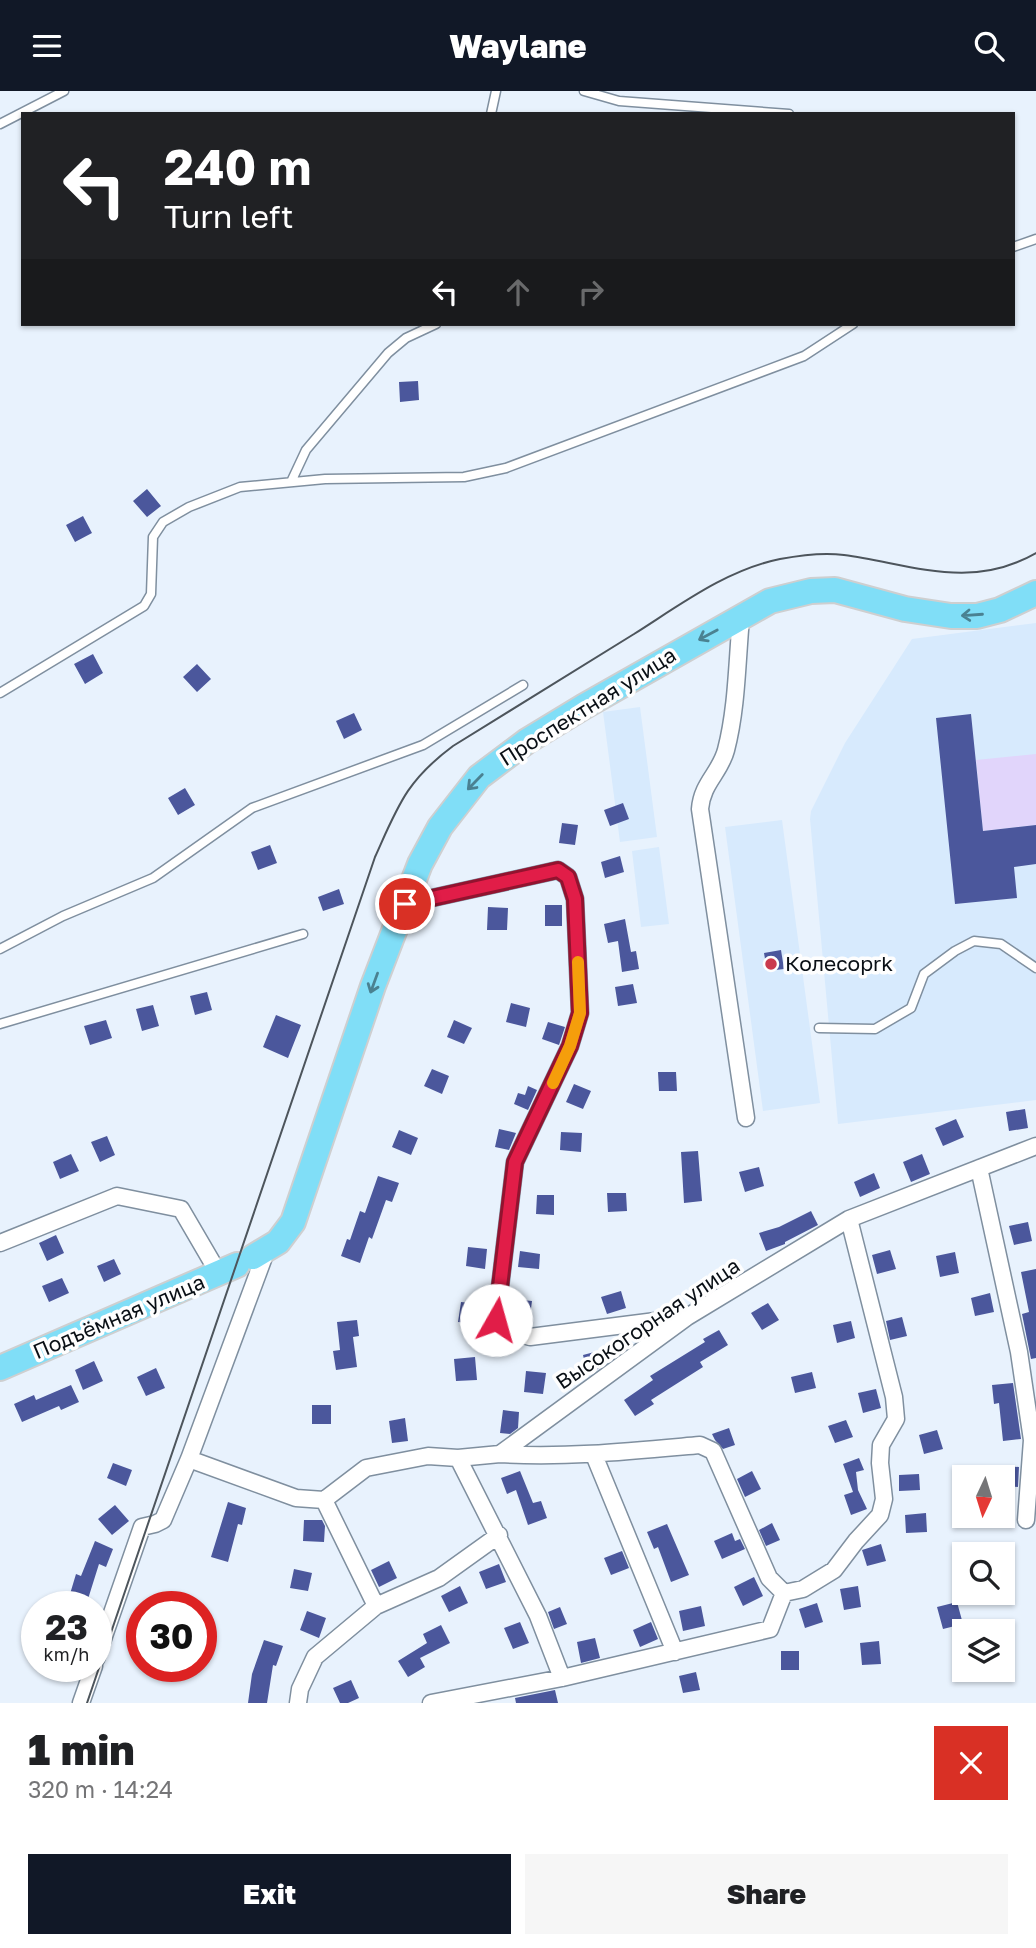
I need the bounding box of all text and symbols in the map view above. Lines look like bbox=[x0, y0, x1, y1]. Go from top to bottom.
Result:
icon: menu bbox=[28, 27, 66, 65]
text: Waylane bbox=[449, 27, 587, 65]
icon: search bbox=[970, 27, 1008, 65]
text: 240 m bbox=[164, 137, 312, 196]
icon: left bbox=[49, 140, 140, 231]
text: Turn left bbox=[164, 197, 293, 235]
icon: left bbox=[426, 273, 464, 311]
icon: ahead bbox=[499, 273, 537, 311]
icon: right bbox=[572, 273, 610, 311]
one-way arrow bbox=[961, 609, 984, 622]
one-way arrow bbox=[699, 628, 719, 642]
street label: Проспектная улица bbox=[494, 641, 681, 771]
one-way arrow bbox=[467, 773, 484, 790]
pin bbox=[375, 874, 435, 934]
icon: arrive bbox=[386, 885, 424, 923]
place label: Колесоprk bbox=[785, 950, 893, 976]
marker: Колесоprk bbox=[763, 956, 779, 972]
one-way arrow bbox=[367, 972, 379, 994]
street label: Высокогорная улица bbox=[551, 1252, 744, 1394]
street label: Подъёмная улица bbox=[29, 1268, 209, 1364]
position arrow bbox=[459, 1283, 533, 1357]
north arrow bbox=[952, 1465, 1015, 1528]
map controls bbox=[952, 1465, 1015, 1682]
button: search bbox=[952, 1542, 1015, 1605]
speed limit sign: 30 bbox=[126, 1591, 217, 1682]
text: 23 bbox=[45, 1606, 88, 1648]
button: layers bbox=[952, 1619, 1015, 1682]
text: km/h bbox=[44, 1643, 89, 1665]
text: 1 min bbox=[28, 1724, 135, 1774]
button: close bbox=[934, 1726, 1008, 1800]
text: 320 m · 14:24 bbox=[28, 1775, 173, 1803]
button: Exit bbox=[28, 1854, 511, 1934]
button: Share bbox=[525, 1854, 1008, 1934]

